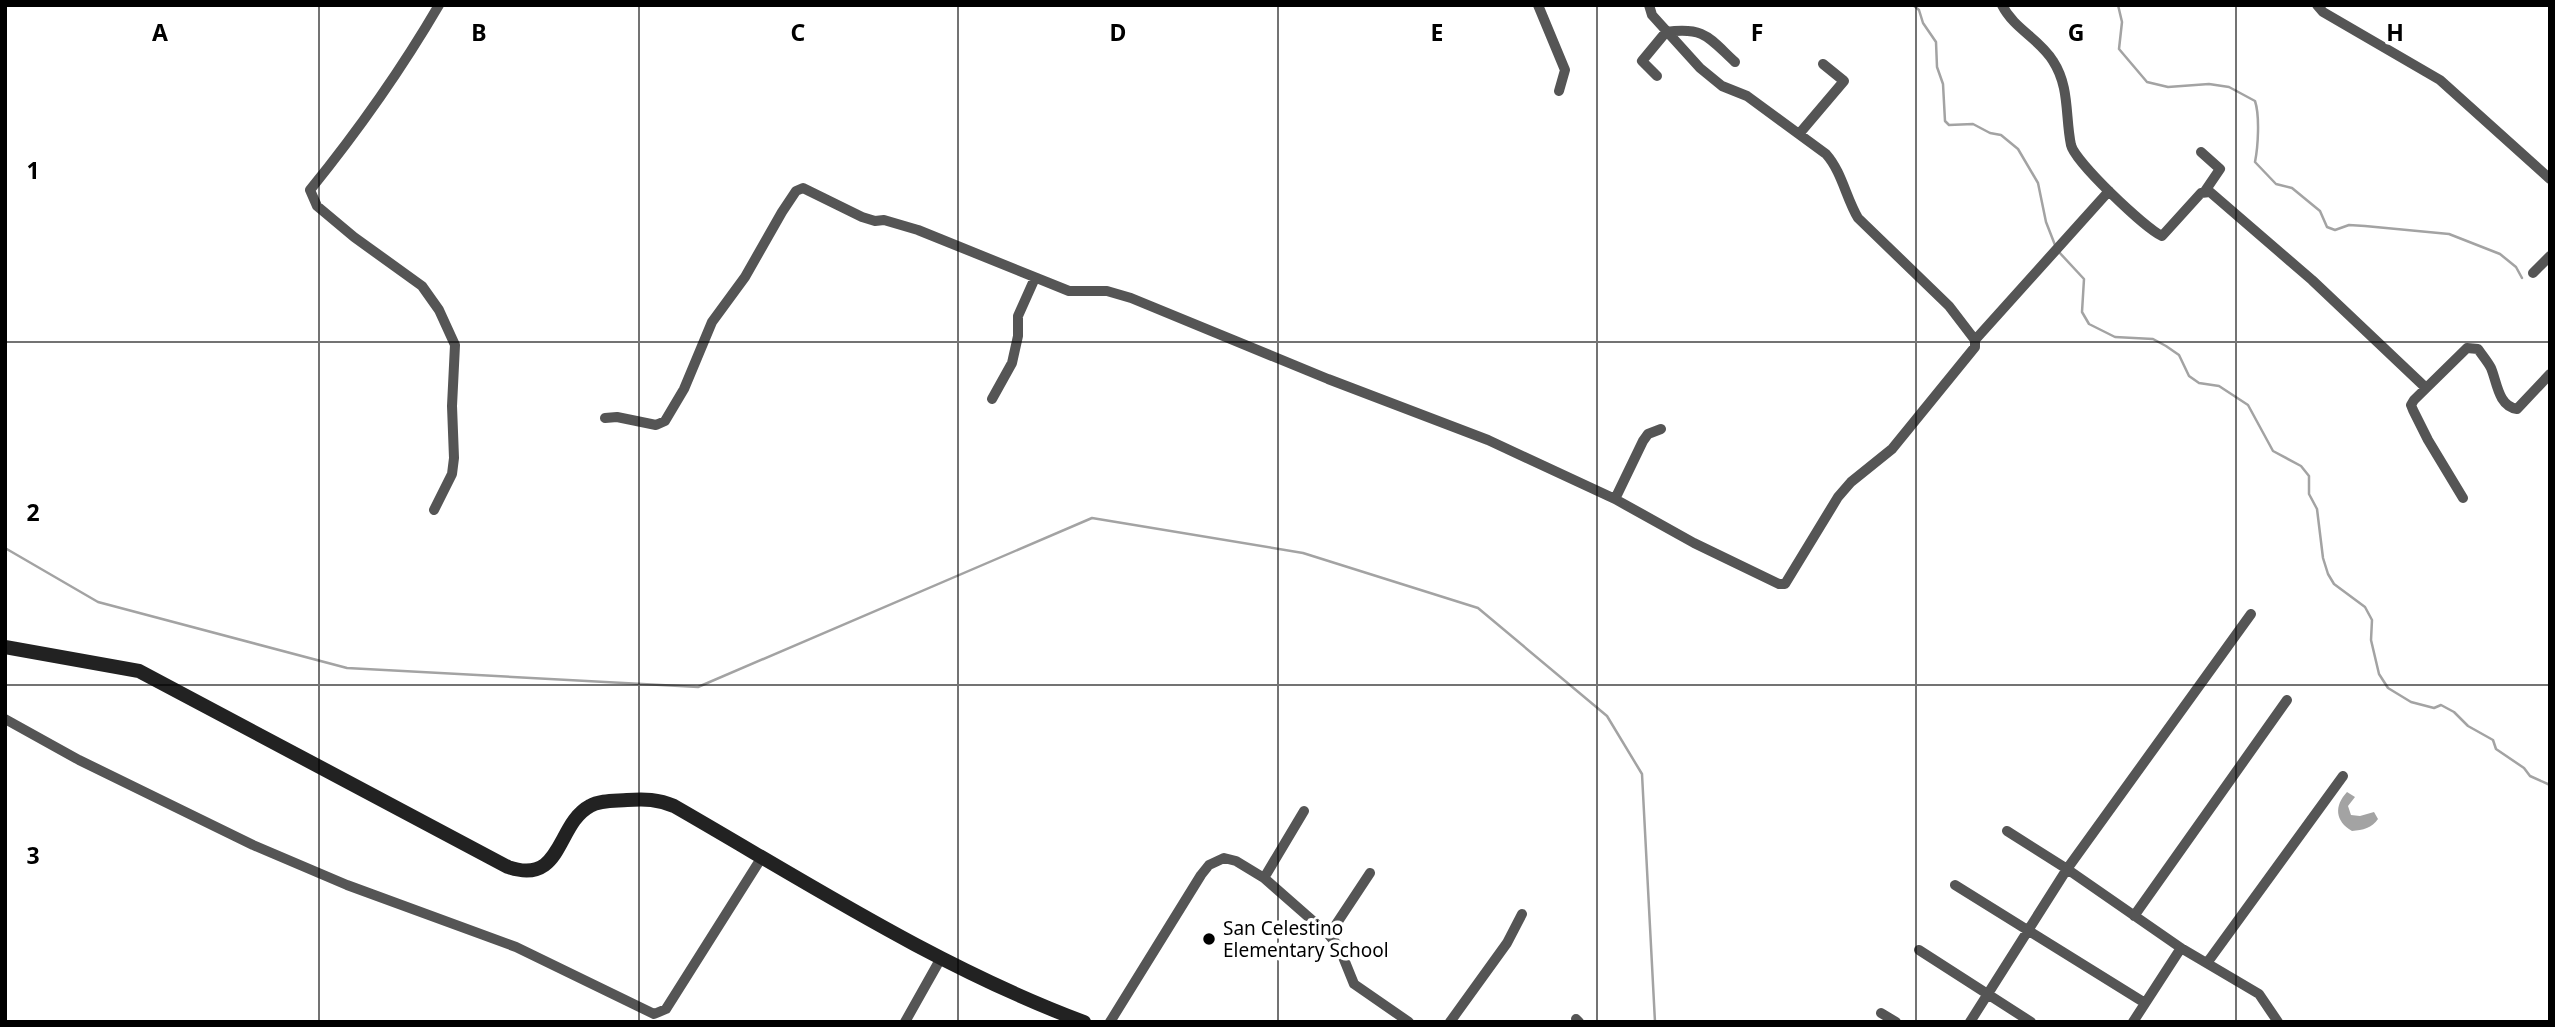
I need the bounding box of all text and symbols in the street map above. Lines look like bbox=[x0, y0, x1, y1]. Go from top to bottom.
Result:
text: A bbox=[152, 16, 168, 48]
text: B bbox=[471, 16, 487, 48]
text: C bbox=[791, 16, 806, 48]
text: D bbox=[1110, 16, 1126, 48]
text: E bbox=[1431, 16, 1443, 48]
text: F bbox=[1751, 16, 1763, 48]
text: G bbox=[2068, 16, 2084, 48]
text: H bbox=[2386, 16, 2404, 48]
text: 1 bbox=[26, 154, 40, 186]
text: 2 bbox=[26, 496, 40, 528]
text: 3 bbox=[26, 839, 40, 871]
place label: San Celestino Elementary School bbox=[1223, 915, 1389, 963]
marker: San Celestino Elementary School bbox=[1201, 931, 1217, 947]

